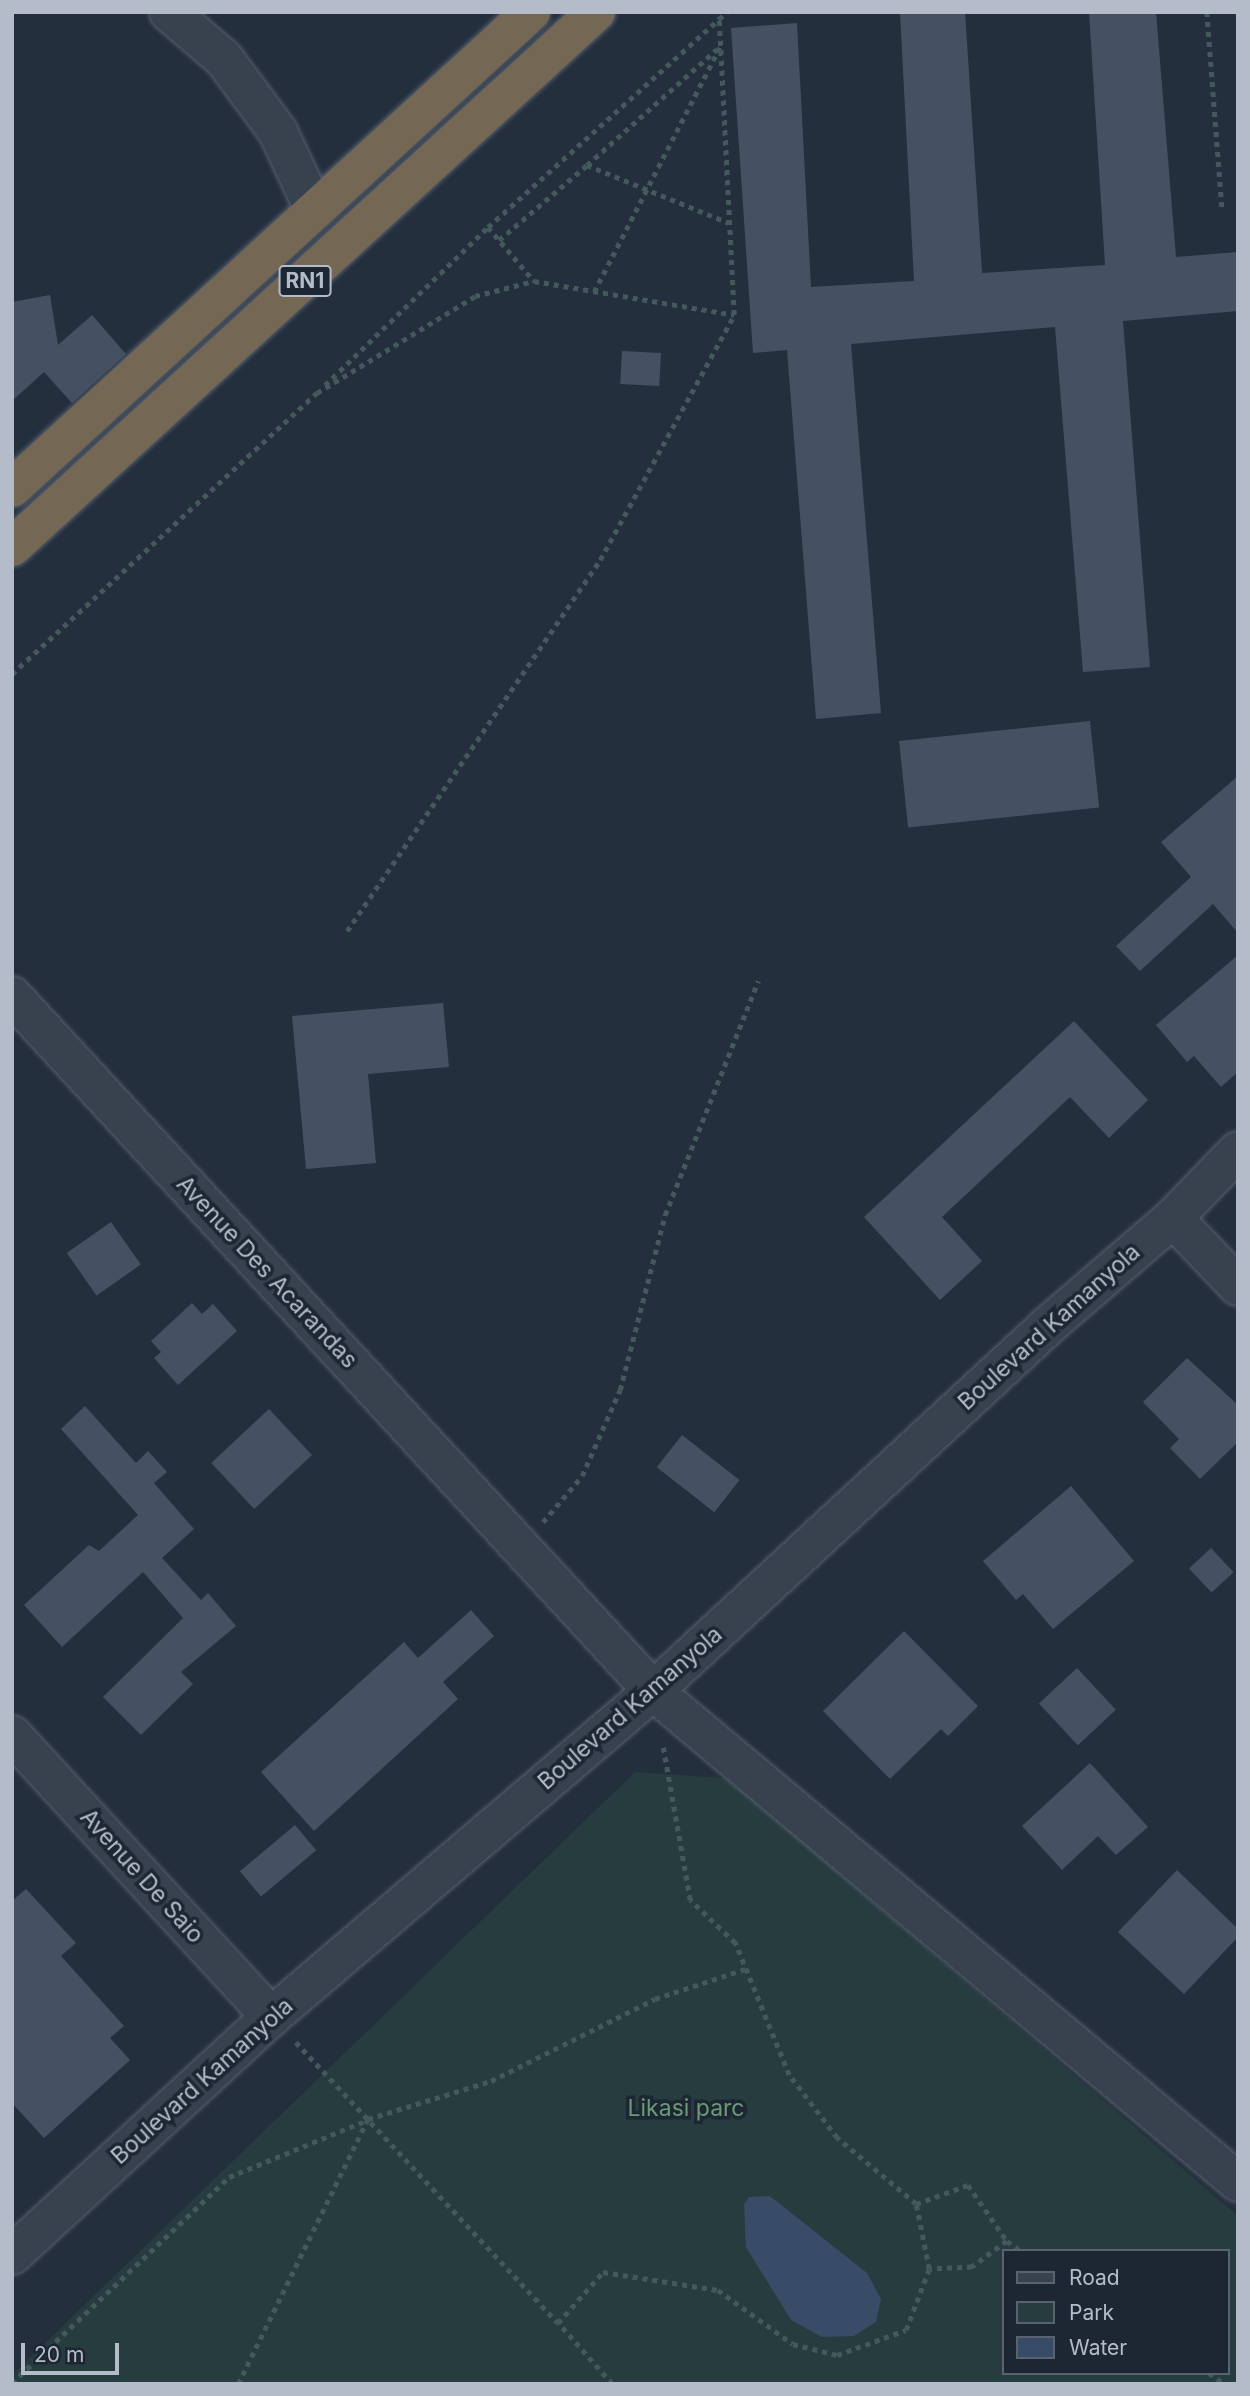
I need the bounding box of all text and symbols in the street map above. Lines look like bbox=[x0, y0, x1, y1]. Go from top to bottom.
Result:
road number: RN1 bbox=[277, 264, 333, 298]
street label: Avenue Des Acarandas bbox=[171, 1170, 363, 1374]
street label: Boulevard Kamanyola bbox=[952, 1238, 1146, 1416]
street label: Boulevard Kamanyola bbox=[532, 1621, 728, 1795]
street label: Avenue De Saio bbox=[75, 1803, 209, 1949]
street label: Boulevard Kamanyola bbox=[105, 1992, 299, 2170]
park label: Likasi parc bbox=[628, 2094, 744, 2122]
legend bbox=[1002, 2249, 1229, 2375]
text: Road bbox=[1069, 2265, 1120, 2290]
text: Park bbox=[1069, 2300, 1114, 2325]
scale bar bbox=[24, 2330, 122, 2374]
text: Water bbox=[1069, 2335, 1127, 2360]
text: 20 m bbox=[34, 2342, 84, 2367]

